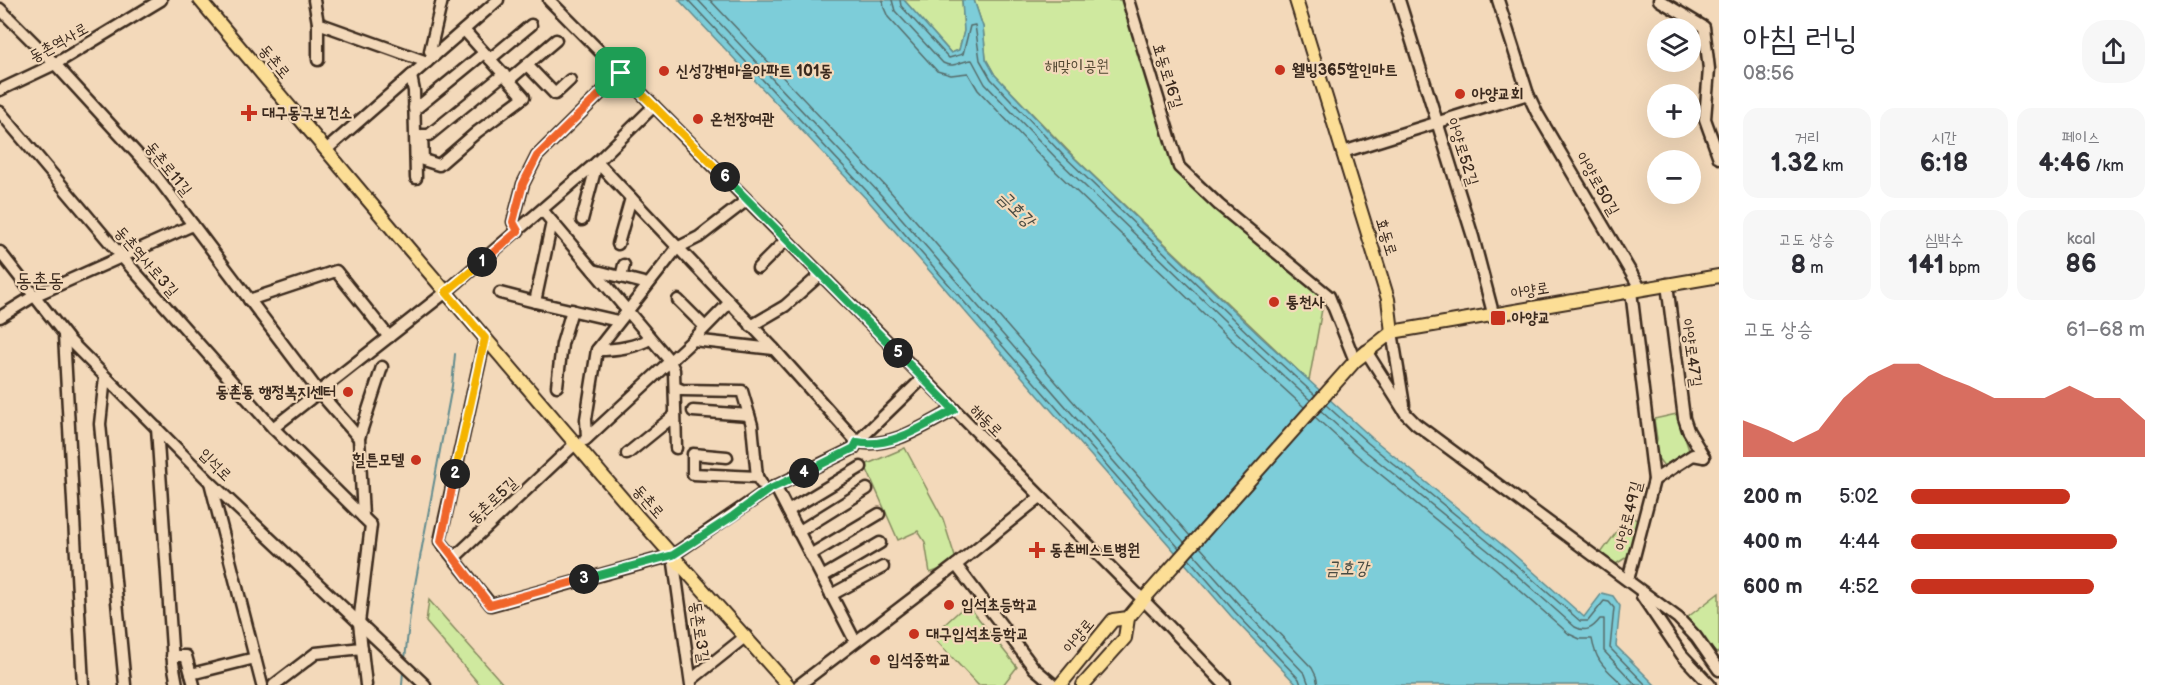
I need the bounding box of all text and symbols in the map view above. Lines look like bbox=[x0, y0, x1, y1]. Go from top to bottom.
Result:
map controls bbox=[1647, 18, 1701, 204]
button: layers bbox=[1647, 18, 1701, 72]
street label: 동촌역사로 bbox=[26, 19, 92, 67]
text: 아침 러닝 bbox=[1743, 19, 1858, 59]
button: share bbox=[2082, 20, 2145, 83]
street label: 동촌로 bbox=[254, 41, 294, 83]
street label: 효동로16길 bbox=[1148, 41, 1186, 111]
pin bbox=[595, 47, 646, 98]
icon: arrive bbox=[604, 56, 637, 89]
park label: 해맞이공원 bbox=[1045, 57, 1109, 76]
place label: 웰빙365할인마트 bbox=[1292, 61, 1398, 80]
place label: 신성강변마을아파트 101동 bbox=[676, 62, 833, 81]
text: 08:56 bbox=[1743, 62, 1794, 86]
marker: 웰빙365할인마트 bbox=[1273, 63, 1287, 77]
marker: 신성강변마을아파트 101동 bbox=[657, 64, 671, 78]
button: + bbox=[1647, 84, 1701, 138]
place label: 아양교회 bbox=[1471, 85, 1524, 104]
marker: 아양교회 bbox=[1453, 87, 1467, 101]
marker: 대구동구보건소 bbox=[240, 104, 258, 122]
place label: 대구동구보건소 bbox=[262, 104, 352, 123]
place label: 온천장여관 bbox=[710, 110, 775, 129]
marker: 온천장여관 bbox=[691, 112, 705, 126]
street label: 아양로52길 bbox=[1442, 116, 1482, 188]
text: 거리 bbox=[1794, 129, 1820, 148]
text: 시간 bbox=[1931, 129, 1957, 148]
text: 페이스 bbox=[2062, 129, 2100, 148]
street label: 동촌로11길 bbox=[141, 138, 196, 200]
text: 1.32 bbox=[1771, 148, 1818, 179]
text: 6:18 bbox=[1920, 148, 1968, 179]
text: 4:46 bbox=[2038, 148, 2091, 179]
street label: 아양로50길 bbox=[1571, 149, 1623, 219]
button: − bbox=[1647, 150, 1701, 204]
text: km bbox=[1818, 157, 1843, 176]
text: /km bbox=[2091, 157, 2124, 176]
pin: 6 bbox=[710, 162, 740, 192]
text: 6 bbox=[720, 167, 730, 186]
water label: 금호강 bbox=[993, 186, 1041, 234]
street label: 효동로 bbox=[1371, 216, 1401, 258]
street label: 동촌역사로3길 bbox=[110, 223, 182, 301]
text: kcal bbox=[2067, 230, 2095, 249]
text: 고도 상승 bbox=[1779, 231, 1835, 250]
text: 심박수 bbox=[1925, 231, 1963, 250]
pin: 1 bbox=[467, 247, 497, 277]
text: 86 bbox=[2065, 249, 2097, 280]
text: 8 bbox=[1790, 250, 1806, 281]
text: 141 bbox=[1908, 250, 1944, 281]
text: 1 bbox=[479, 252, 485, 271]
text: m bbox=[1806, 259, 1824, 278]
text: bpm bbox=[1944, 259, 1980, 278]
district label: 동촌동 bbox=[16, 269, 64, 293]
street label: 아양로 bbox=[1509, 279, 1551, 303]
place label: 통천사 bbox=[1286, 293, 1325, 312]
marker: 통천사 bbox=[1267, 295, 1281, 309]
marker: 아양교 bbox=[1489, 309, 1507, 327]
place label: 아양교 bbox=[1511, 309, 1551, 328]
street label: 아양로47길 bbox=[1677, 317, 1705, 389]
text: 고도 상승 bbox=[1743, 318, 1813, 342]
text: 61–68 m bbox=[2066, 318, 2145, 342]
pin: 5 bbox=[883, 338, 913, 368]
text: 5 bbox=[893, 343, 903, 362]
place label: 동촌동 행정복지센터 bbox=[216, 383, 336, 402]
marker: 동촌동 행정복지센터 bbox=[341, 385, 355, 399]
street label: 해동로 bbox=[966, 401, 1006, 441]
street label: 입석로 bbox=[195, 445, 235, 485]
place label: 힐튼모텔 bbox=[352, 451, 405, 470]
marker: 힐튼모텔 bbox=[409, 453, 423, 467]
pin: 4 bbox=[789, 458, 819, 488]
pin: 2 bbox=[440, 459, 470, 489]
text: 4 bbox=[799, 463, 809, 482]
text: 2 bbox=[450, 464, 460, 483]
street label: 동촌로5길 bbox=[464, 473, 522, 529]
street label: 아양로49길 bbox=[1611, 479, 1647, 553]
street label: 동촌로 bbox=[628, 481, 668, 523]
text: 200 m bbox=[1743, 485, 1802, 509]
text: 5:02 bbox=[1839, 485, 1878, 509]
text: 400 m bbox=[1743, 530, 1802, 554]
text: 4:44 bbox=[1839, 530, 1880, 554]
marker: 동촌베스트병원 bbox=[1028, 541, 1046, 559]
place label: 동촌베스트병원 bbox=[1050, 541, 1140, 560]
water label: 금호강 bbox=[1325, 558, 1371, 579]
pin: 3 bbox=[569, 564, 599, 594]
text: 3 bbox=[579, 569, 589, 588]
text: 600 m bbox=[1743, 575, 1803, 599]
text: 4:52 bbox=[1839, 575, 1879, 599]
place label: 입석초등학교 bbox=[961, 596, 1038, 615]
marker: 입석초등학교 bbox=[942, 598, 956, 612]
street label: 동촌로3길 bbox=[685, 600, 713, 664]
street label: 아양로 bbox=[1059, 615, 1099, 657]
place label: 대구입석초등학교 bbox=[926, 625, 1029, 644]
marker: 대구입석초등학교 bbox=[907, 627, 921, 641]
place label: 입석중학교 bbox=[887, 651, 951, 670]
marker: 입석중학교 bbox=[868, 653, 882, 667]

